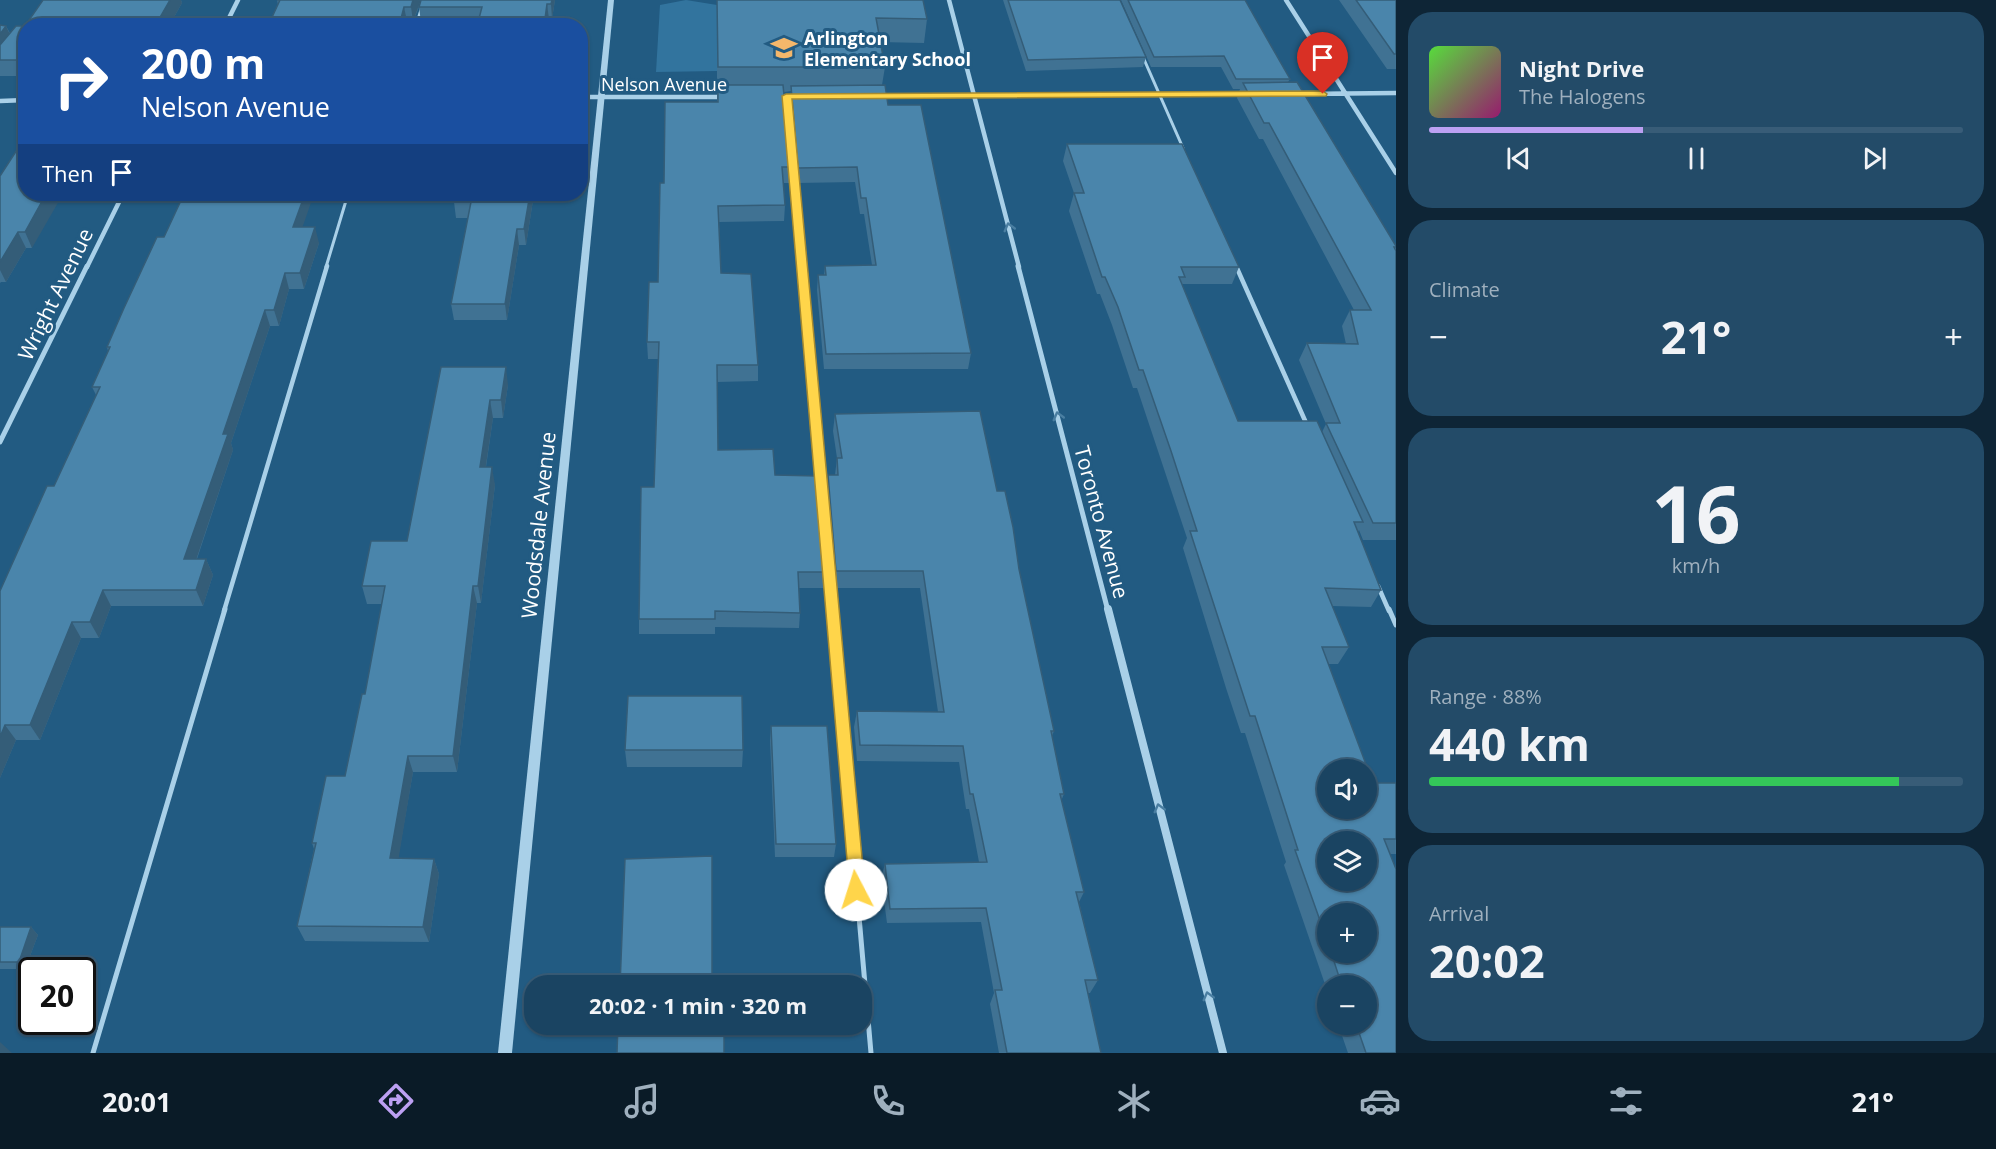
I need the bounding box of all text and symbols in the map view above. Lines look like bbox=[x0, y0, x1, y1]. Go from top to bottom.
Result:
place label: Arlington Elementary School bbox=[804, 26, 971, 71]
pin bbox=[1297, 32, 1348, 94]
school or university icon: Arlington Elementary School bbox=[769, 33, 799, 63]
text: 200 m bbox=[141, 34, 265, 91]
icon: arrive bbox=[1306, 41, 1339, 74]
icon: right bbox=[42, 42, 120, 120]
text: Night Drive bbox=[1519, 53, 1644, 83]
street label: Nelson Avenue bbox=[601, 72, 727, 96]
text: The Halogens bbox=[1519, 83, 1646, 110]
text: Nelson Avenue bbox=[141, 88, 330, 125]
icon: previous bbox=[1502, 142, 1535, 175]
icon: pause bbox=[1680, 142, 1713, 175]
icon: next bbox=[1858, 142, 1891, 175]
icon: arrive bbox=[105, 156, 138, 189]
text: Then bbox=[42, 158, 93, 188]
one-way arrow bbox=[1003, 222, 1016, 232]
street label: Wright Avenue bbox=[11, 223, 99, 365]
text: Climate bbox=[1429, 276, 1500, 303]
text: 21° bbox=[1661, 306, 1731, 367]
text: − bbox=[1429, 314, 1448, 359]
text: + bbox=[1944, 314, 1963, 359]
one-way arrow bbox=[1052, 411, 1065, 421]
street label: Woodsdale Avenue bbox=[514, 430, 562, 620]
street label: Toronto Avenue bbox=[1068, 443, 1136, 601]
text: 16 bbox=[1651, 460, 1741, 566]
text: km/h bbox=[1672, 552, 1720, 579]
text: Range · 88% bbox=[1429, 683, 1542, 710]
text: 440 km bbox=[1429, 713, 1590, 774]
map controls bbox=[1317, 759, 1377, 1035]
button: sound bbox=[1317, 759, 1377, 819]
one-way arrow bbox=[1154, 803, 1167, 813]
button: layers bbox=[1317, 831, 1377, 891]
position arrow bbox=[824, 858, 888, 922]
text: Arrival bbox=[1429, 900, 1489, 927]
button: + bbox=[1317, 903, 1377, 963]
text: 20:02 bbox=[1429, 930, 1545, 991]
speed limit sign: 20 bbox=[18, 957, 96, 1035]
button: − bbox=[1317, 975, 1377, 1035]
text: 20:02 · 1 min · 320 m bbox=[589, 990, 807, 1020]
one-way arrow bbox=[1203, 992, 1216, 1002]
icon: directions bbox=[375, 1080, 417, 1122]
icon: music bbox=[621, 1080, 663, 1122]
icon: phone bbox=[867, 1080, 909, 1122]
icon: climate bbox=[1113, 1080, 1155, 1122]
icon: car bbox=[1359, 1080, 1401, 1122]
icon: filters bbox=[1605, 1080, 1647, 1122]
text: 20:01 bbox=[102, 1083, 171, 1120]
text: 21° bbox=[1851, 1083, 1894, 1120]

